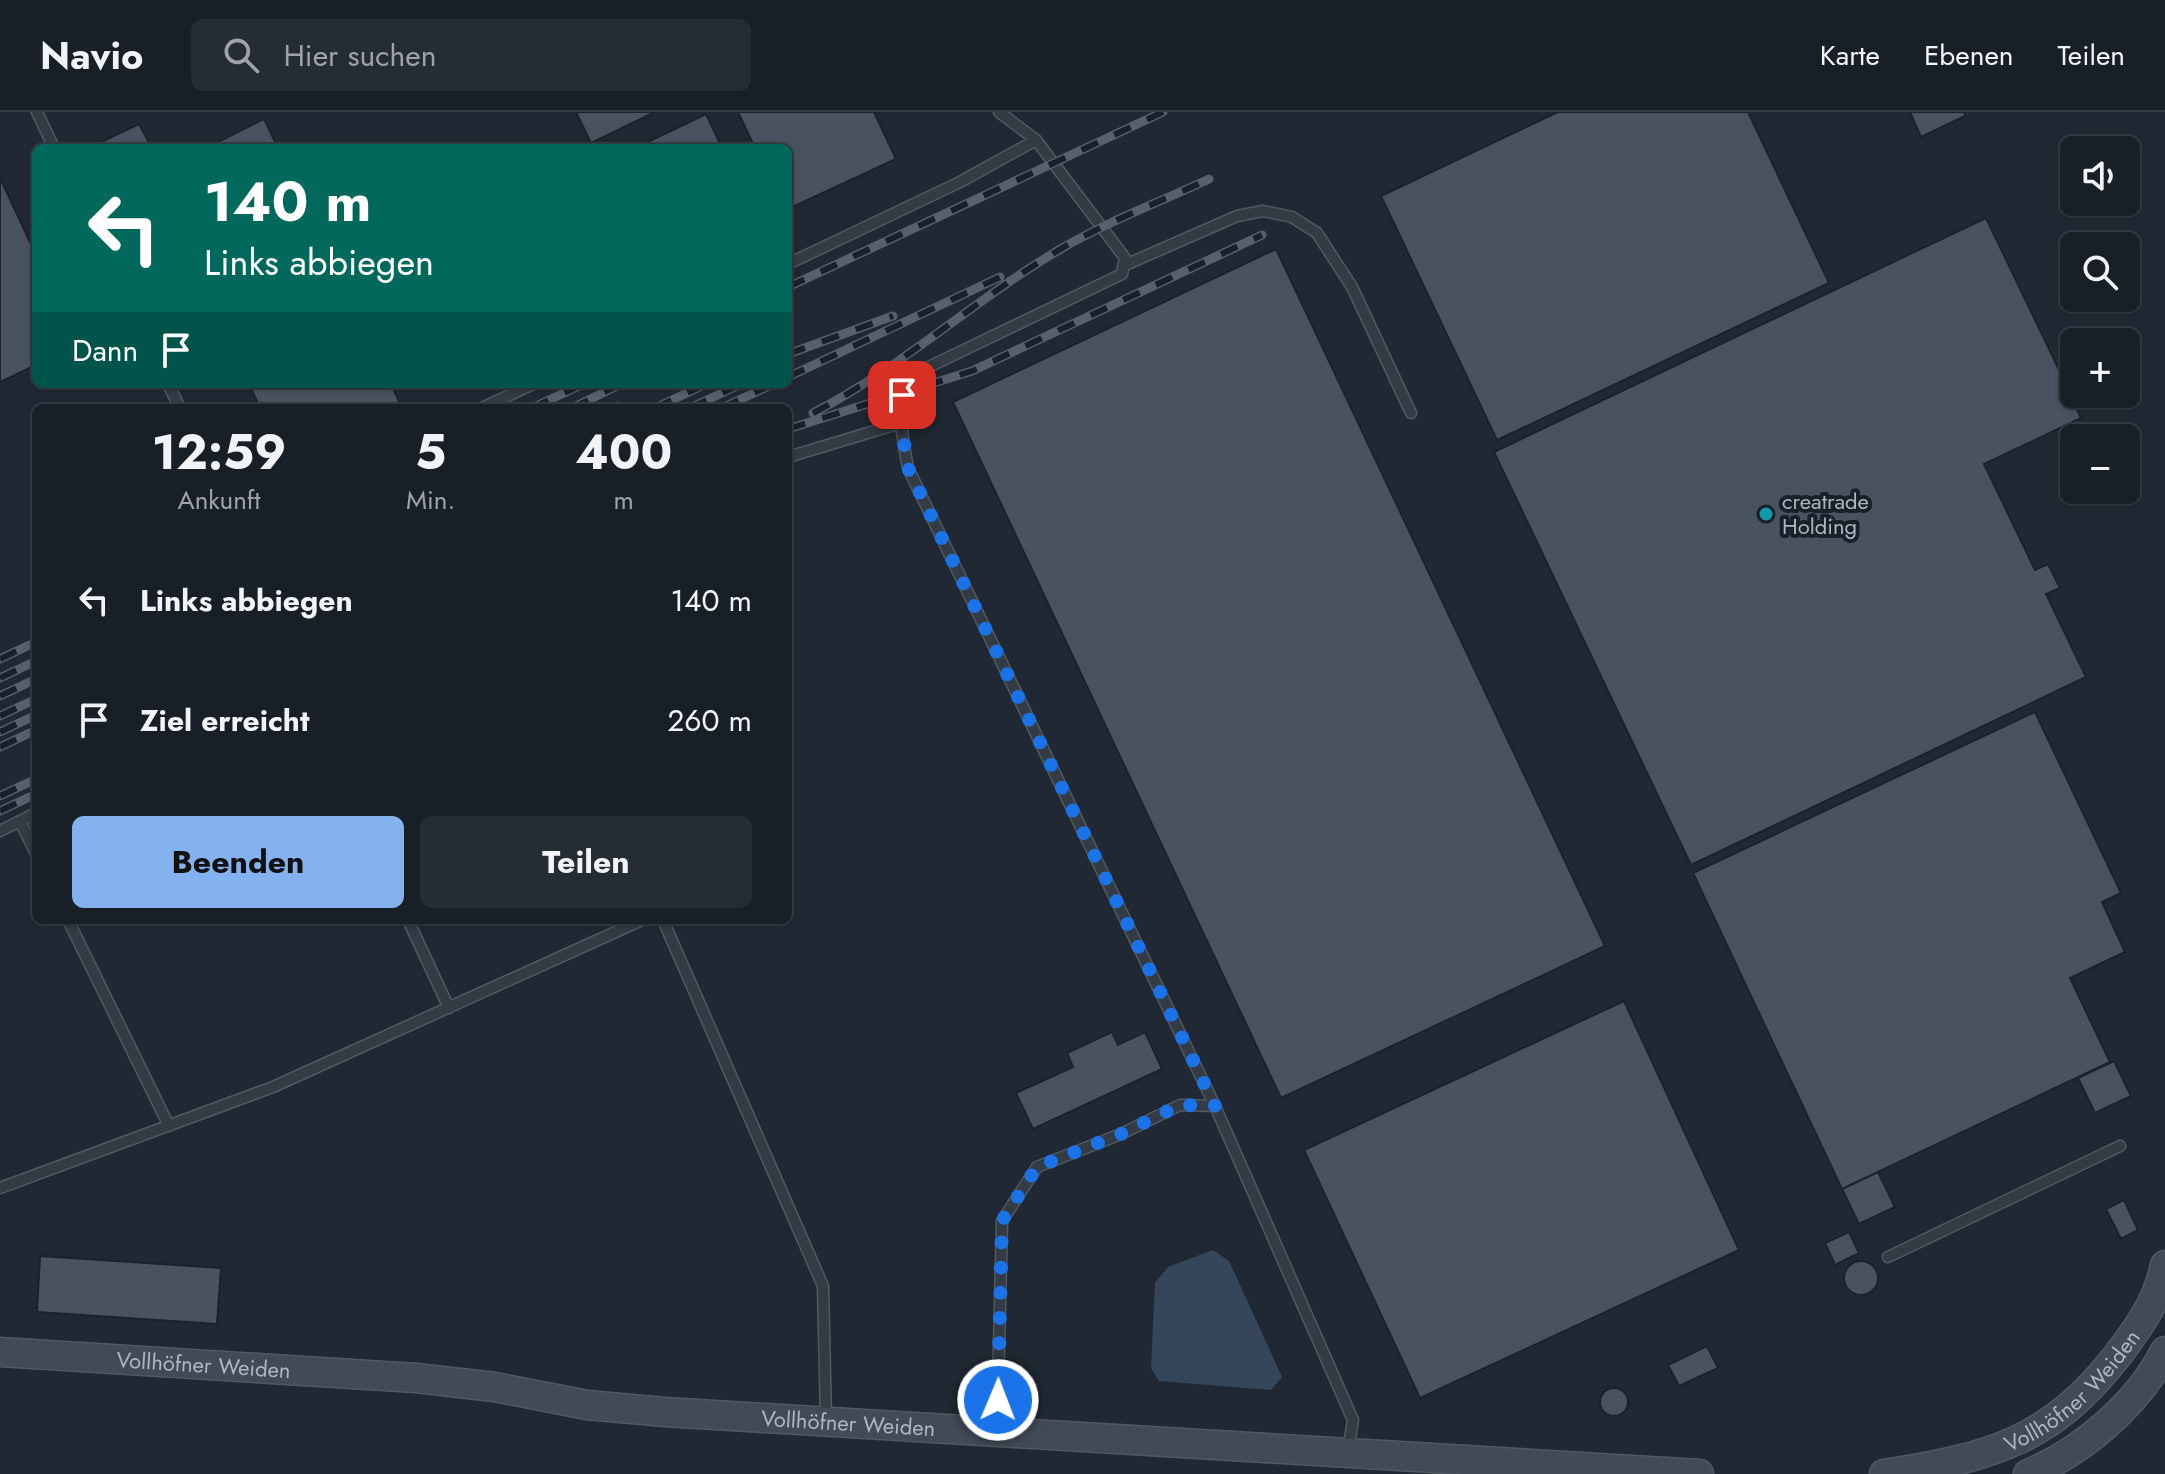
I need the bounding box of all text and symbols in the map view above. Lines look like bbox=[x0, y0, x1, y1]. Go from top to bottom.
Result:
search box bbox=[191, 19, 751, 91]
text: Navio bbox=[40, 28, 143, 83]
icon: search bbox=[219, 33, 263, 77]
text: Hier suchen bbox=[283, 34, 437, 77]
text: Karte bbox=[1820, 35, 1880, 76]
text: Ebenen bbox=[1924, 35, 2014, 76]
text: Teilen bbox=[2058, 35, 2125, 76]
map controls bbox=[2060, 136, 2140, 504]
button: sound bbox=[2060, 136, 2140, 216]
text: 140 m bbox=[204, 161, 371, 242]
icon: left bbox=[72, 176, 176, 280]
button: search bbox=[2060, 232, 2140, 312]
text: Links abbiegen bbox=[204, 236, 434, 288]
icon: arrive bbox=[154, 328, 198, 372]
button: + bbox=[2060, 328, 2140, 408]
text: Dann bbox=[72, 329, 138, 372]
pin bbox=[868, 361, 936, 429]
icon: arrive bbox=[880, 373, 924, 417]
text: 12:59 bbox=[152, 418, 286, 487]
text: 5 bbox=[415, 418, 446, 487]
text: 400 bbox=[575, 418, 672, 487]
button: − bbox=[2060, 424, 2140, 504]
text: Ankunft bbox=[178, 481, 261, 519]
text: Min. bbox=[406, 481, 455, 519]
text: m bbox=[614, 481, 634, 519]
place label: creatrade Holding bbox=[1782, 485, 1869, 542]
marker: creatrade Holding bbox=[1757, 505, 1775, 523]
icon: left bbox=[72, 578, 116, 622]
text: Links abbiegen bbox=[140, 579, 353, 622]
text: 140 m bbox=[671, 579, 752, 622]
icon: arrive bbox=[72, 698, 116, 742]
text: Ziel erreicht bbox=[140, 699, 309, 742]
text: 260 m bbox=[667, 699, 752, 742]
button: Beenden bbox=[72, 816, 404, 908]
button: Teilen bbox=[420, 816, 752, 908]
street label: Vollhöfner Weiden bbox=[1999, 1323, 2148, 1460]
street label: Vollhöfner Weiden bbox=[116, 1343, 292, 1386]
position arrow bbox=[956, 1358, 1040, 1442]
street label: Vollhöfner Weiden bbox=[760, 1402, 936, 1444]

